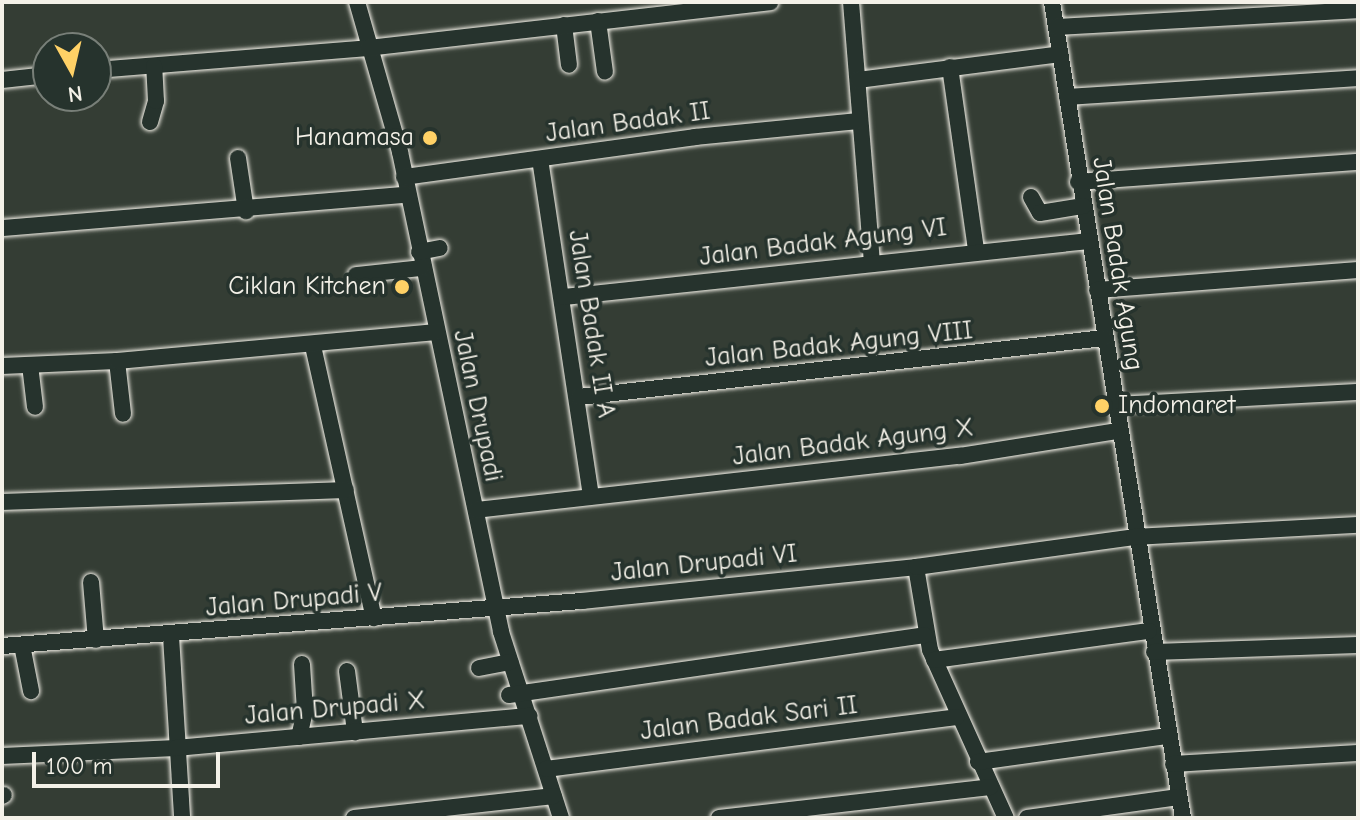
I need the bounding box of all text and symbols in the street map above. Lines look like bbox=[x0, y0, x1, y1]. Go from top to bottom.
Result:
north arrow bbox=[32, 32, 112, 112]
text: N bbox=[66, 80, 84, 108]
street label: Jalan Badak II bbox=[544, 96, 712, 150]
place label: Hanamasa bbox=[295, 122, 414, 154]
marker: Hanamasa bbox=[421, 129, 439, 147]
street label: Jalan Badak Agung bbox=[1085, 155, 1149, 373]
street label: Jalan Badak Agung VI bbox=[698, 212, 948, 274]
street label: Jalan Badak II A bbox=[561, 228, 621, 420]
place label: Ciklan Kitchen bbox=[228, 271, 386, 303]
marker: Ciklan Kitchen bbox=[393, 278, 411, 296]
street label: Jalan Badak Agung VIII bbox=[704, 315, 974, 375]
street label: Jalan Drupadi bbox=[446, 327, 508, 485]
place label: Indomaret bbox=[1118, 390, 1235, 422]
marker: Indomaret bbox=[1093, 397, 1111, 415]
street label: Jalan Badak Agung X bbox=[731, 413, 975, 473]
street label: Jalan Drupadi VI bbox=[609, 539, 799, 589]
street label: Jalan Drupadi V bbox=[204, 578, 384, 624]
street label: Jalan Drupadi X bbox=[244, 686, 426, 732]
street label: Jalan Badak Sari II bbox=[639, 690, 859, 748]
scale bar bbox=[36, 736, 224, 786]
text: 100 m bbox=[46, 752, 113, 780]

